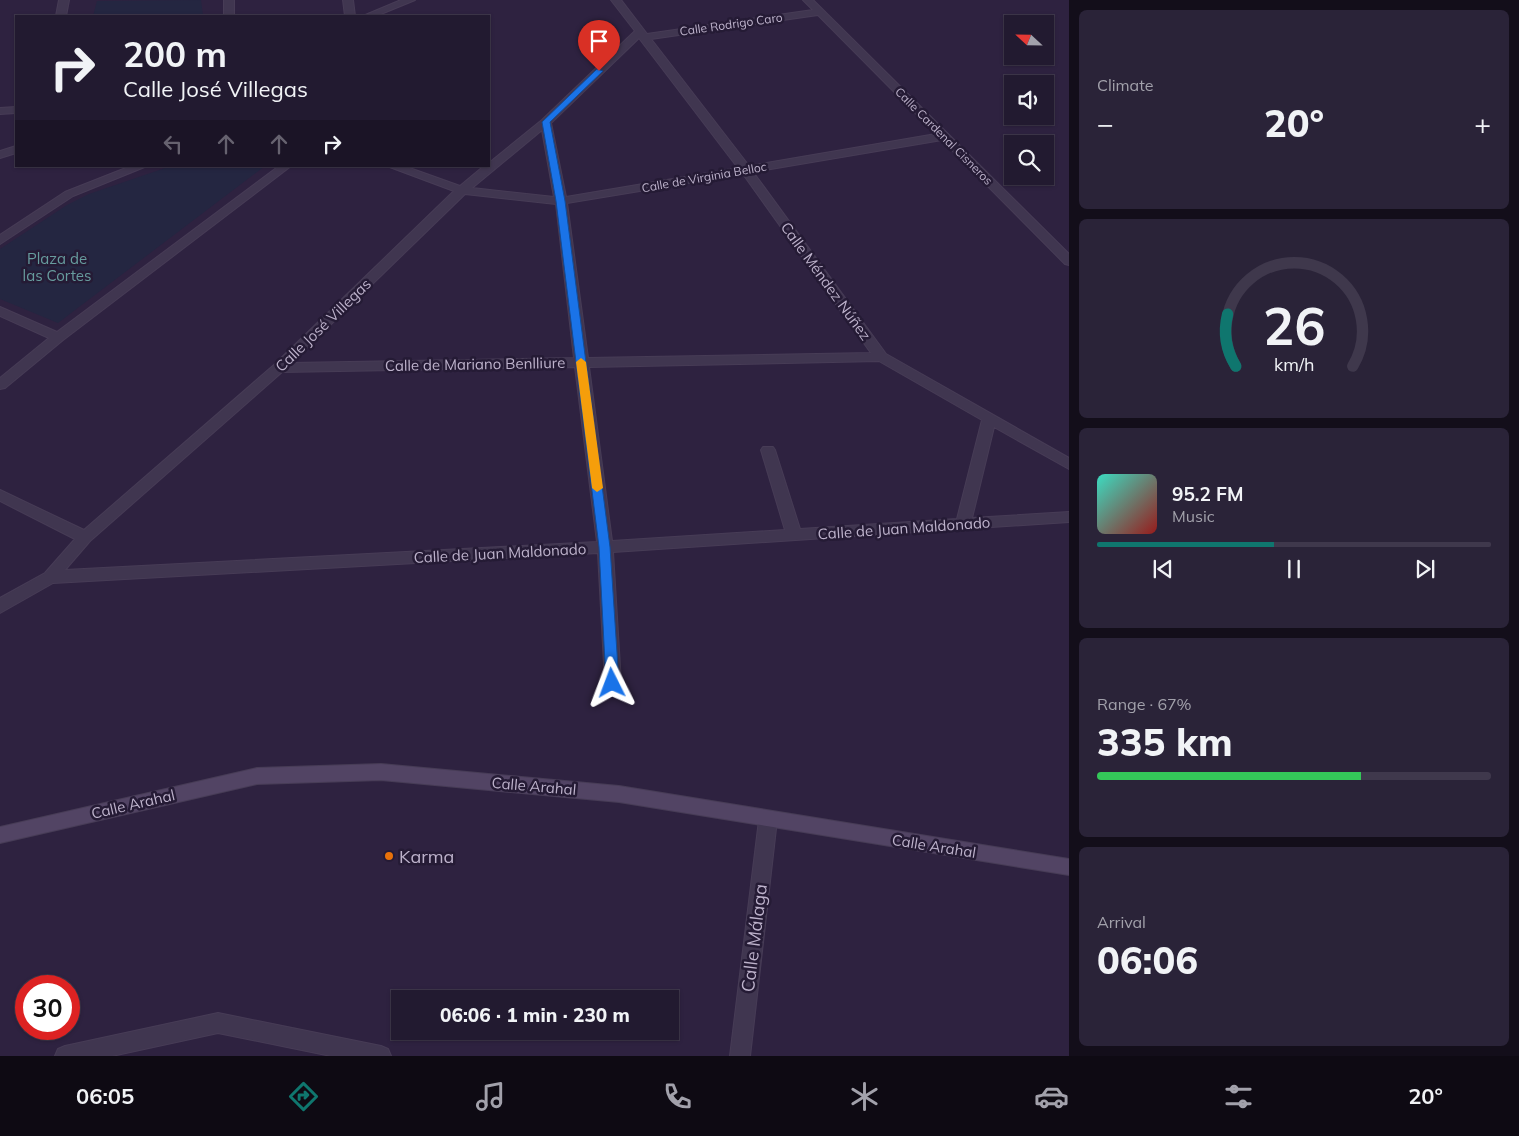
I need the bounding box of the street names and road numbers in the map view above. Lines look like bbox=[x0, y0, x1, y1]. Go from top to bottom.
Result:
street label: Calle Rodrigo Caro bbox=[679, 9, 783, 39]
street label: Calle Cardenal Cisneros bbox=[892, 84, 996, 188]
street label: Calle de Virginia Belloc bbox=[640, 159, 768, 195]
street label: Calle Méndez Núñez bbox=[777, 218, 875, 344]
street label: Calle José Villegas bbox=[271, 274, 375, 376]
street label: Calle de Mariano Benlliure bbox=[385, 353, 565, 375]
street label: Calle de Juan Maldonado bbox=[817, 512, 991, 544]
street label: Calle de Juan Maldonado bbox=[413, 539, 587, 567]
street label: Calle Arahal bbox=[491, 773, 577, 799]
street label: Calle Arahal bbox=[89, 785, 177, 823]
street label: Calle Arahal bbox=[891, 830, 977, 862]
street label: Calle Málaga bbox=[736, 883, 772, 993]

